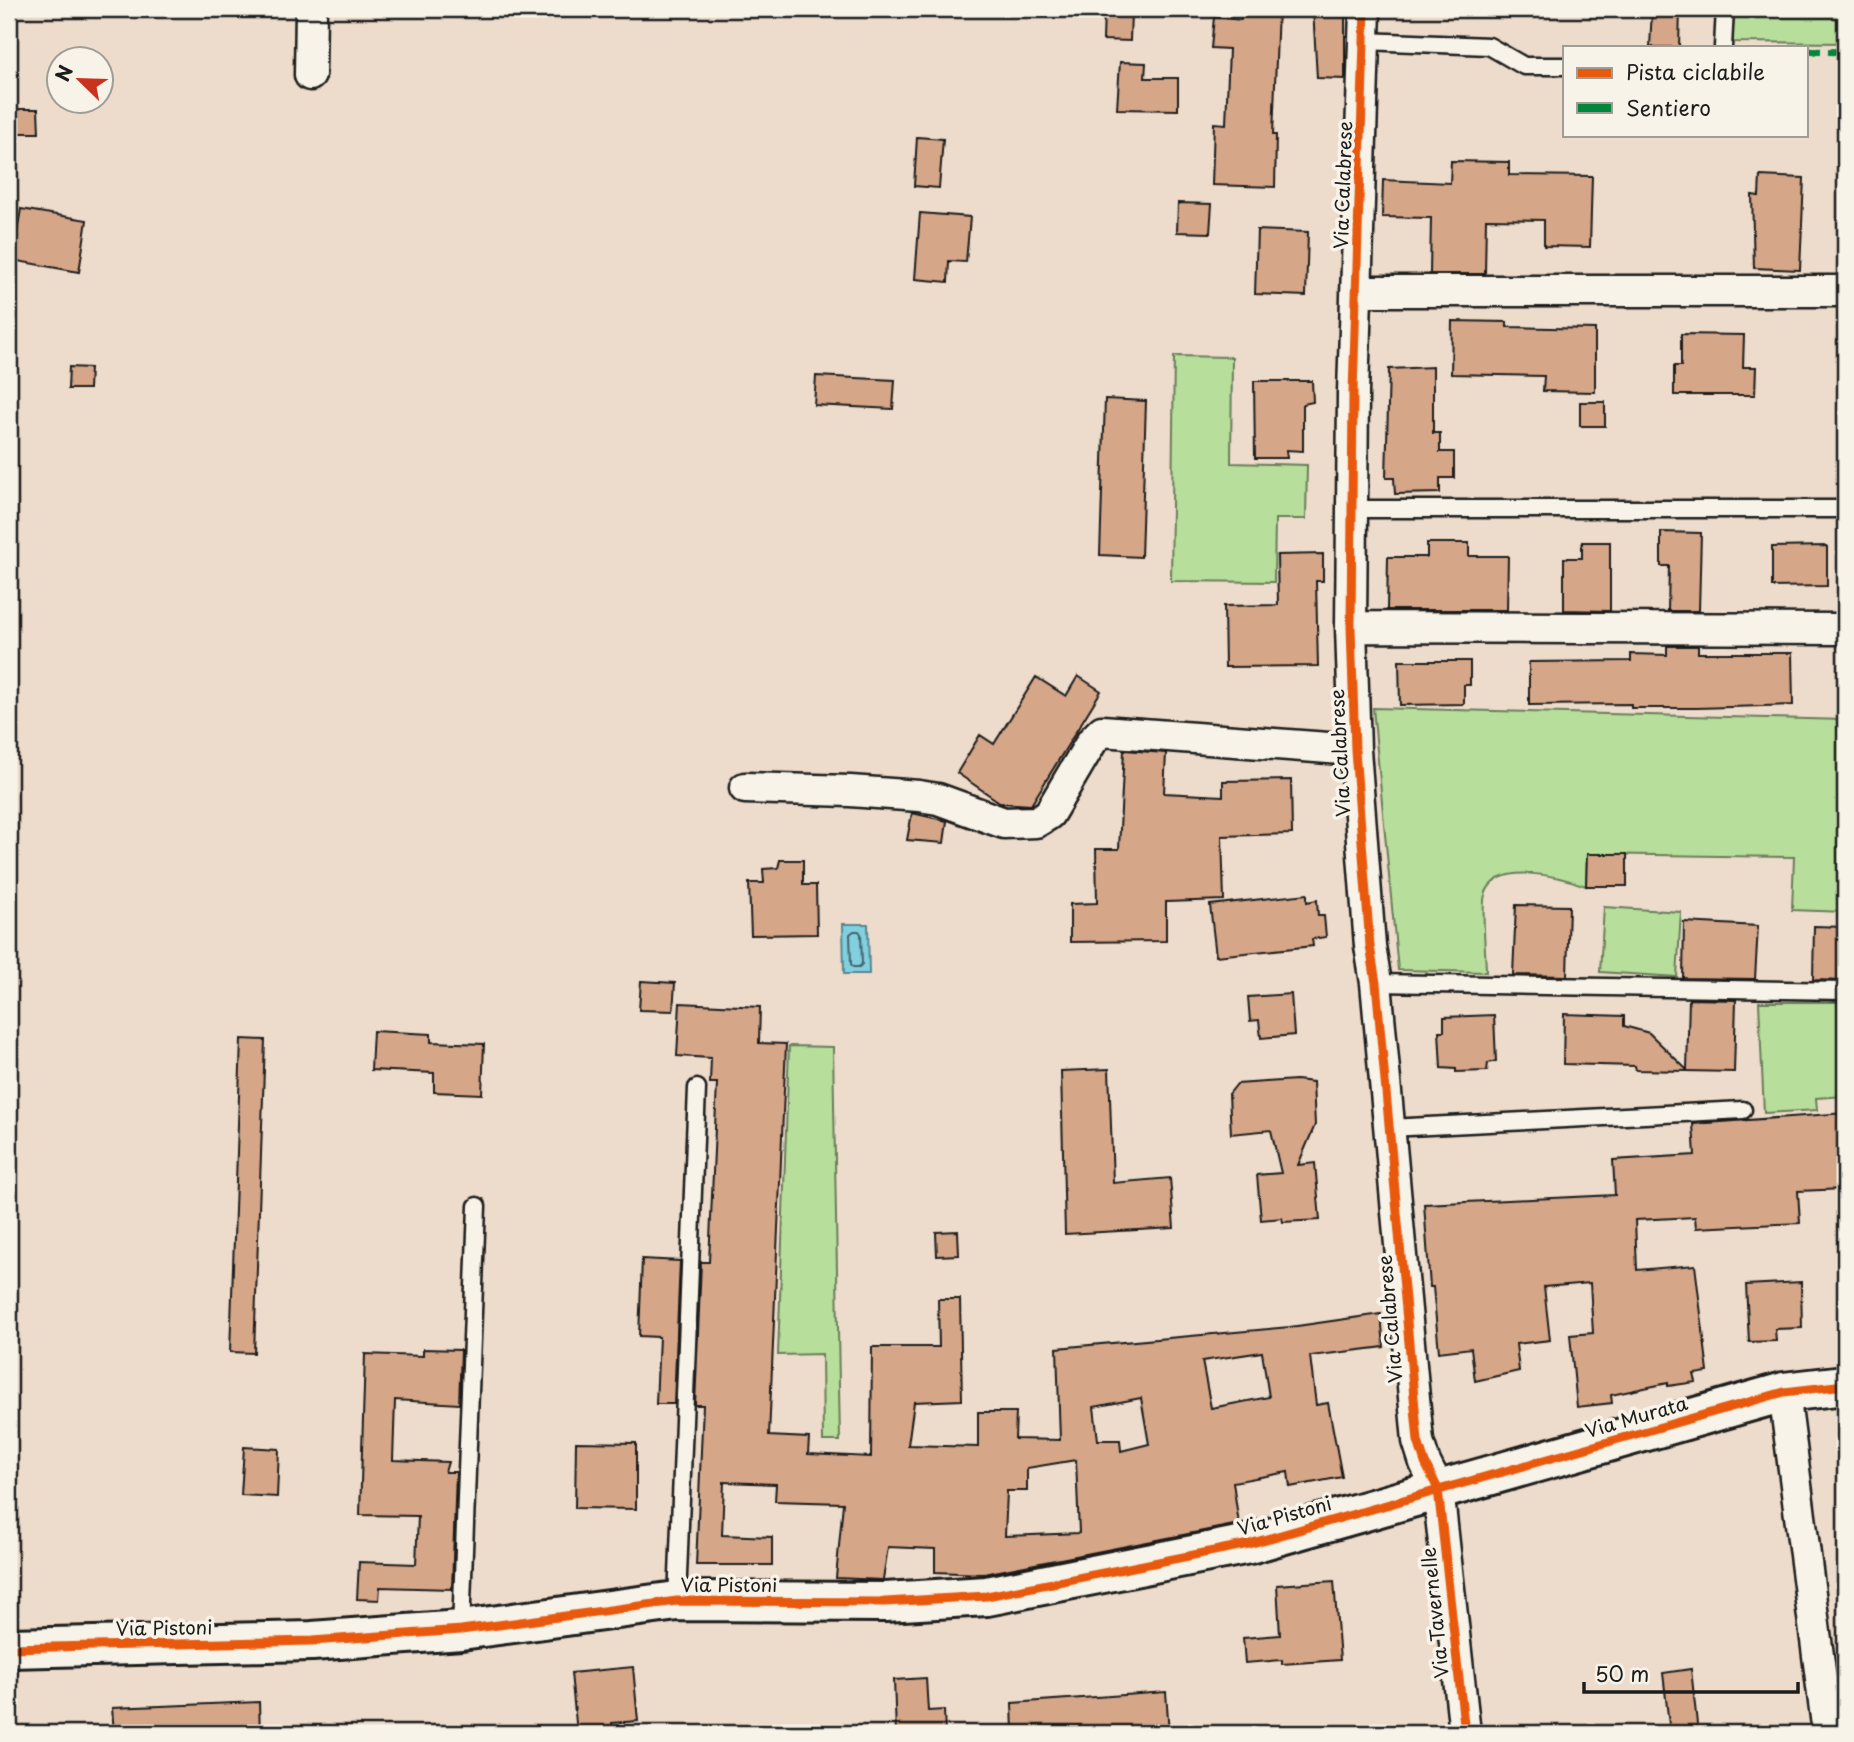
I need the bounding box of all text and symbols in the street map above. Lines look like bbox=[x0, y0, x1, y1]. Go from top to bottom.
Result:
north arrow bbox=[46, 46, 116, 116]
legend bbox=[1563, 46, 1808, 136]
text: Pista ciclabile bbox=[1626, 55, 1765, 87]
text: N bbox=[48, 61, 79, 85]
text: Sentiero bbox=[1626, 91, 1711, 123]
street label: Via Calabrese bbox=[1326, 120, 1358, 250]
street label: Via Calabrese bbox=[1322, 688, 1356, 818]
street label: Via Calabrese bbox=[1369, 1254, 1409, 1384]
street label: Via Murata bbox=[1581, 1388, 1691, 1444]
street label: Via Pistoni bbox=[1234, 1488, 1334, 1542]
street label: Via Tavernelle bbox=[1413, 1546, 1455, 1680]
street label: Via Pistoni bbox=[681, 1570, 777, 1598]
street label: Via Pistoni bbox=[115, 1612, 213, 1642]
scale bar bbox=[1584, 1651, 1798, 1695]
text: 50 m bbox=[1595, 1657, 1649, 1689]

